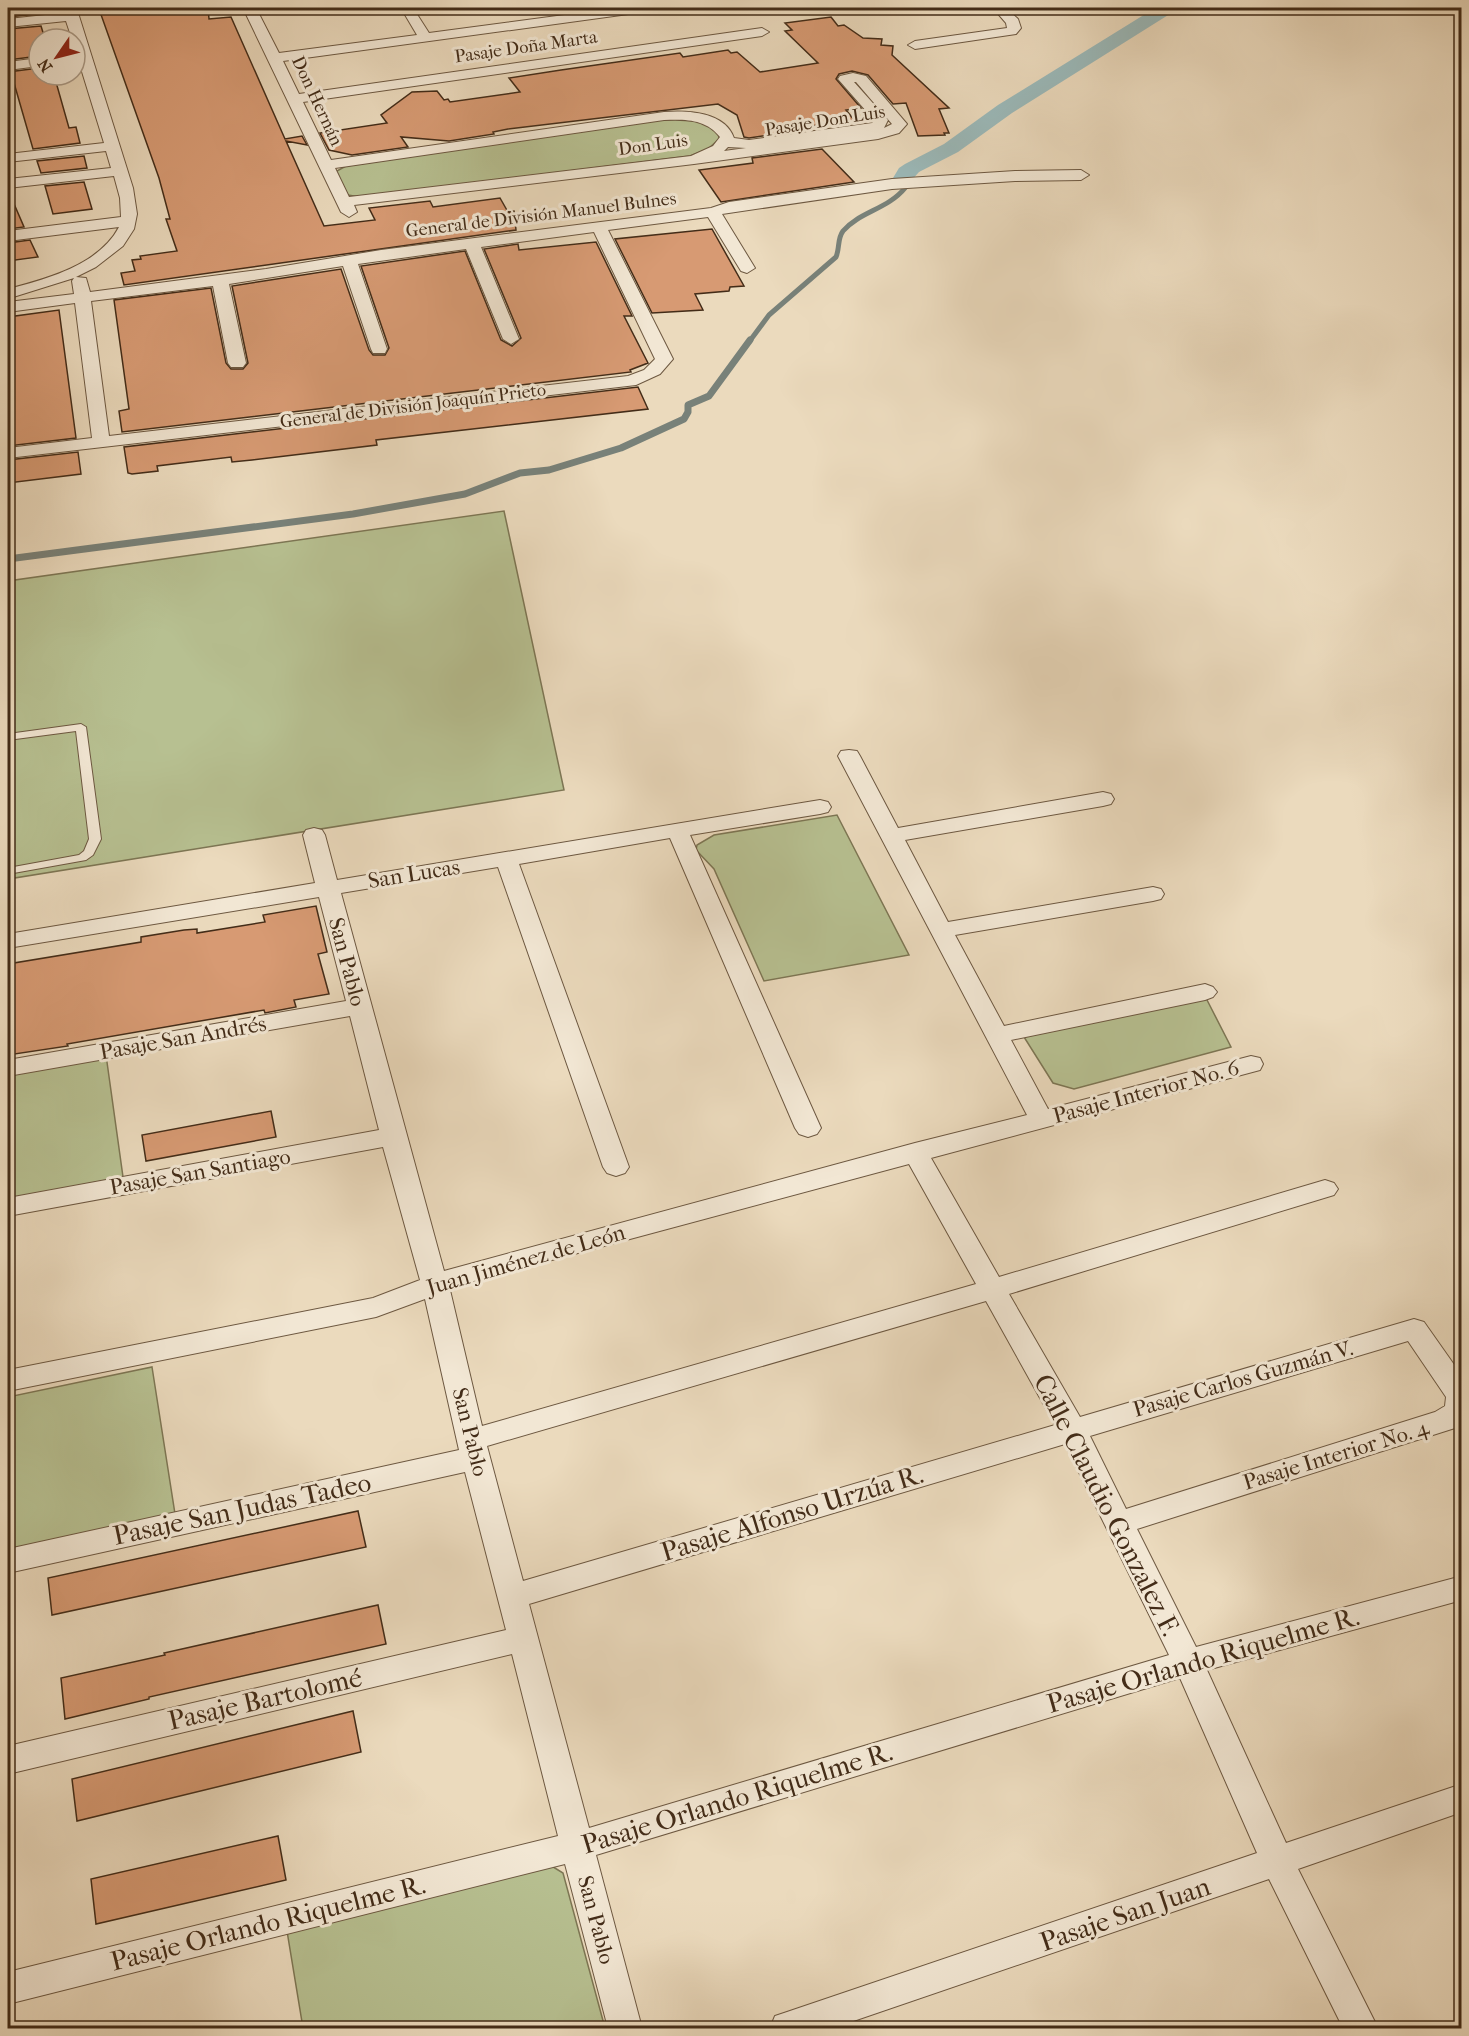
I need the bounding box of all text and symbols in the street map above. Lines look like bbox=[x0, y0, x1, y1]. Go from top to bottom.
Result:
street label: Pasaje Doña Marta bbox=[453, 26, 599, 67]
north arrow bbox=[27, 27, 87, 87]
street label: Don Hernán bbox=[287, 53, 347, 150]
text: N bbox=[33, 54, 56, 76]
street label: Pasaje Don Luis bbox=[763, 101, 887, 141]
street label: Don Luis bbox=[617, 130, 689, 160]
street label: General de División Manuel Bulnes bbox=[405, 188, 678, 242]
street label: General de División Joaquín Prieto bbox=[279, 379, 547, 433]
street label: San Lucas bbox=[366, 854, 462, 894]
street label: San Pablo bbox=[323, 915, 371, 1009]
street label: Pasaje San Andrés bbox=[98, 1011, 268, 1065]
street label: Pasaje Interior No. 6 bbox=[1050, 1055, 1242, 1129]
street label: Pasaje San Santiago bbox=[108, 1143, 292, 1201]
street label: Juan Jiménez de León bbox=[422, 1219, 628, 1301]
street label: Pasaje Carlos Guzmán V. bbox=[1130, 1335, 1356, 1423]
street label: Calle Claudio Gonzalez F. bbox=[1027, 1369, 1187, 1641]
street label: San Pablo bbox=[446, 1385, 494, 1479]
street label: Pasaje Interior No. 4 bbox=[1240, 1414, 1433, 1496]
street label: Pasaje Alfonso Urzúa R. bbox=[657, 1458, 927, 1568]
street label: Pasaje San Judas Tadeo bbox=[110, 1466, 374, 1552]
street label: Pasaje Orlando Riquelme R. bbox=[1043, 1600, 1363, 1720]
street label: Pasaje Bartolomé bbox=[165, 1661, 365, 1737]
street label: Pasaje Orlando Riquelme R. bbox=[578, 1735, 896, 1861]
street label: Pasaje Orlando Riquelme R. bbox=[107, 1868, 429, 1978]
street label: Pasaje San Juan bbox=[1036, 1870, 1215, 1958]
street label: San Pablo bbox=[572, 1873, 620, 1967]

